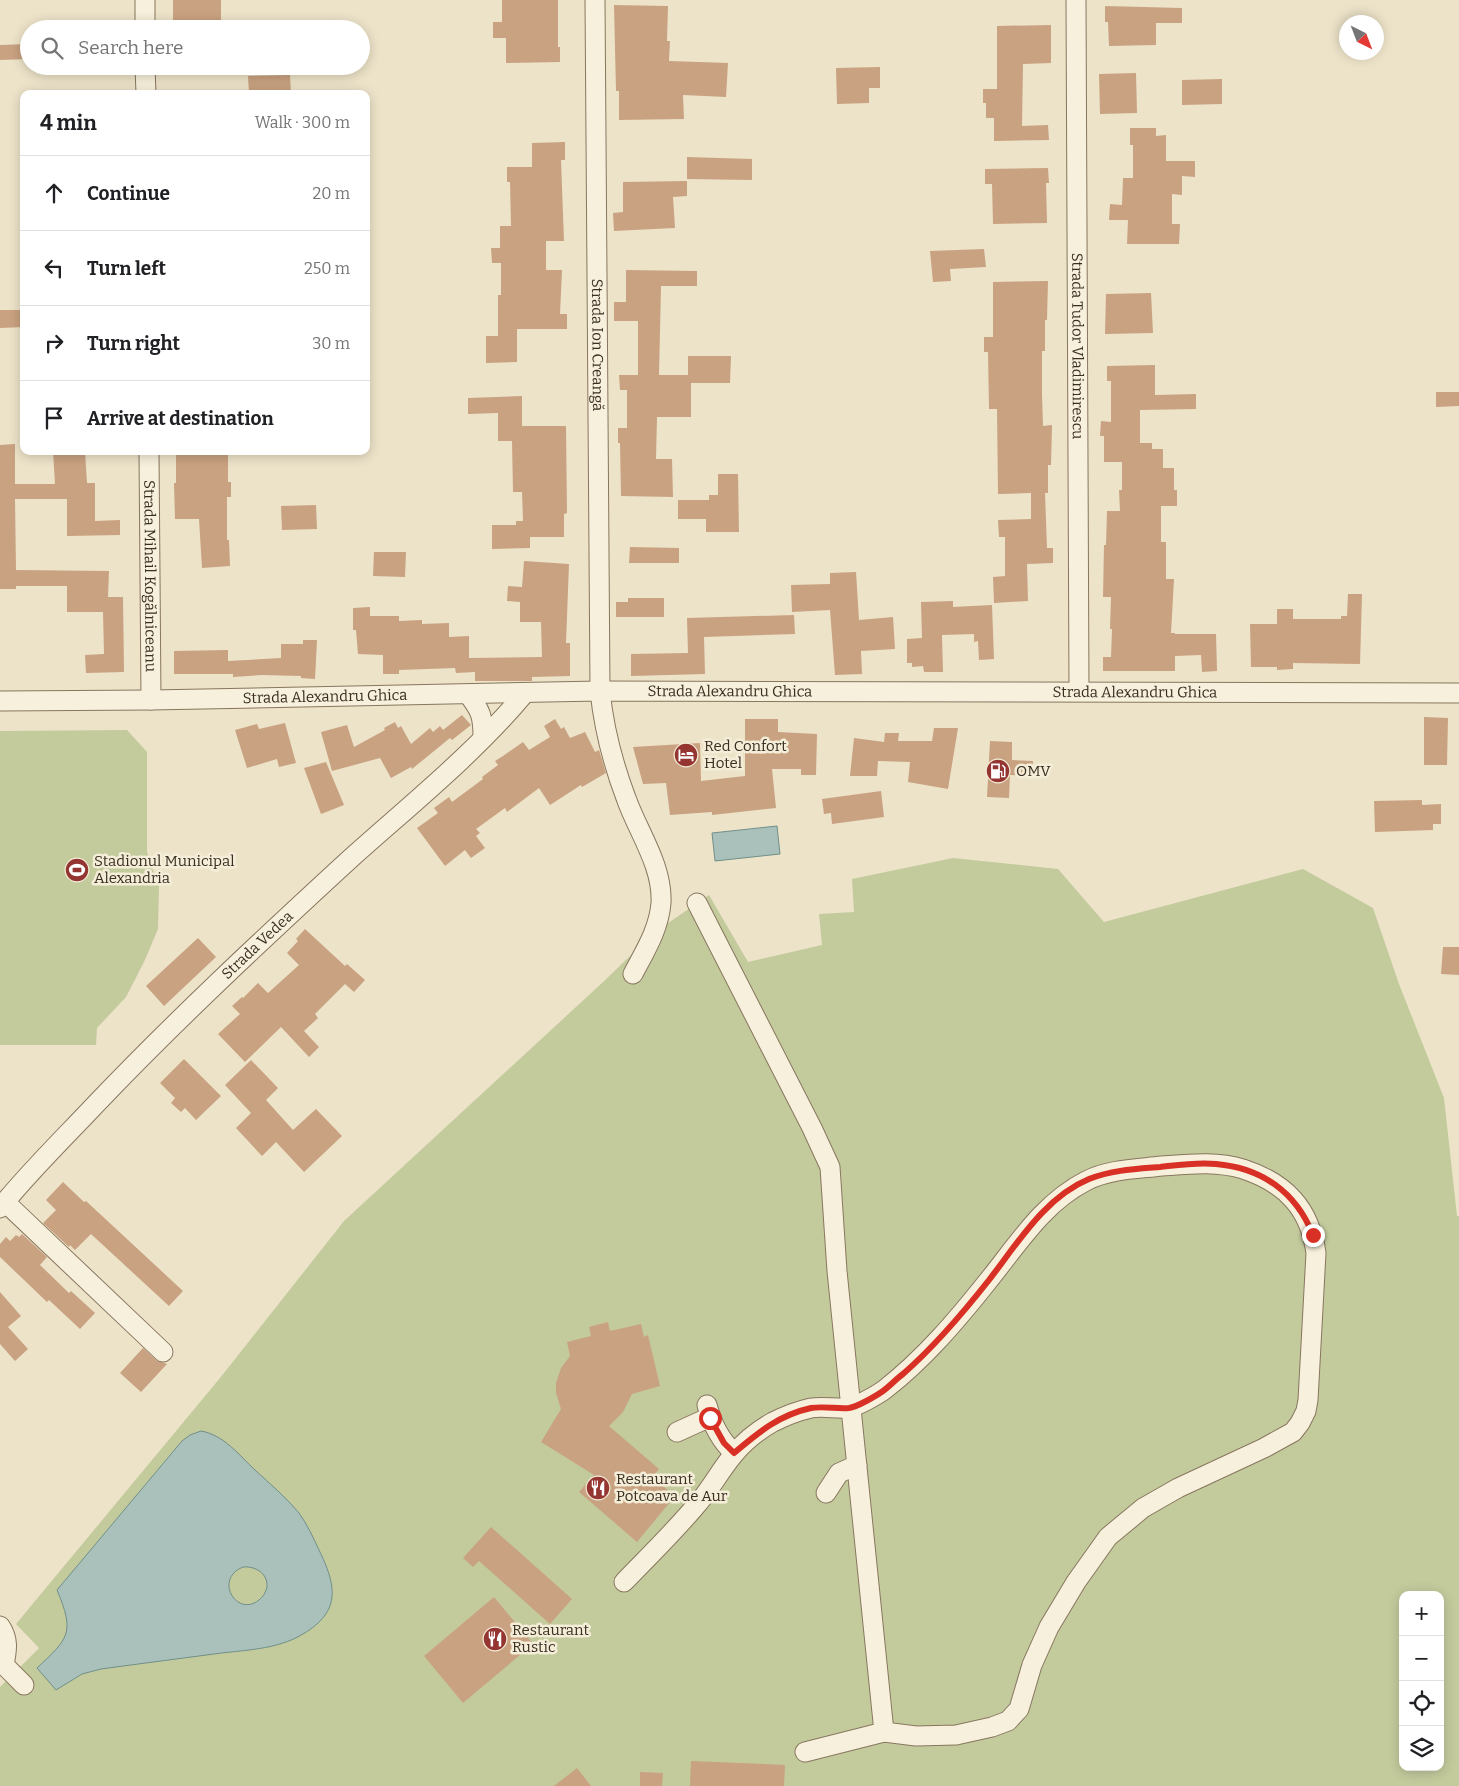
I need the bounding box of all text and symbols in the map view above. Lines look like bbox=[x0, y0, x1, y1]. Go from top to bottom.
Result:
north arrow bbox=[1339, 15, 1384, 60]
search box bbox=[20, 20, 370, 75]
icon: search bbox=[38, 34, 66, 62]
text: Search here bbox=[78, 36, 183, 59]
text: 4 min bbox=[40, 110, 97, 136]
text: Walk · 300 m bbox=[255, 113, 350, 132]
icon: ahead bbox=[40, 179, 68, 207]
text: Continue bbox=[87, 182, 170, 205]
text: 20 m bbox=[313, 184, 350, 203]
street label: Strada Tudor Vladimirescu bbox=[1068, 253, 1087, 439]
icon: left bbox=[40, 254, 68, 282]
text: Turn left bbox=[87, 257, 166, 280]
text: 250 m bbox=[304, 259, 350, 278]
street label: Strada Ion Creangă bbox=[588, 279, 607, 411]
icon: right bbox=[40, 329, 68, 357]
text: Turn right bbox=[87, 332, 180, 355]
text: 30 m bbox=[312, 334, 350, 353]
icon: arrive bbox=[40, 404, 68, 432]
text: Arrive at destination bbox=[87, 407, 274, 430]
street label: Strada Mihail Kogălniceanu bbox=[140, 480, 160, 672]
street label: Strada Alexandru Ghica bbox=[647, 682, 812, 700]
street label: Strada Alexandru Ghica bbox=[1052, 683, 1217, 701]
street label: Strada Alexandru Ghica bbox=[242, 686, 408, 707]
place label: Red Confort Hotel bbox=[704, 737, 787, 772]
hotel icon: Red Confort Hotel bbox=[673, 742, 699, 768]
fuel station icon: OMV bbox=[985, 758, 1011, 784]
place label: OMV bbox=[1016, 762, 1051, 780]
place label: Stadionul Municipal Alexandria bbox=[94, 852, 234, 887]
sports icon: Stadionul Municipal Alexandria bbox=[64, 857, 90, 883]
street label: Strada Vedea bbox=[218, 907, 297, 983]
route end bbox=[1302, 1224, 1325, 1247]
route start bbox=[699, 1407, 722, 1430]
place label: Restaurant Potcoava de Aur bbox=[616, 1470, 728, 1505]
restaurant icon: Restaurant Potcoava de Aur bbox=[585, 1475, 611, 1501]
map controls bbox=[1399, 1591, 1444, 1771]
button: + bbox=[1399, 1591, 1444, 1636]
place label: Restaurant Rustic bbox=[512, 1621, 590, 1656]
restaurant icon: Restaurant Rustic bbox=[482, 1626, 508, 1652]
button: − bbox=[1399, 1636, 1444, 1681]
button: locate bbox=[1399, 1681, 1444, 1726]
button: layers bbox=[1399, 1726, 1444, 1771]

